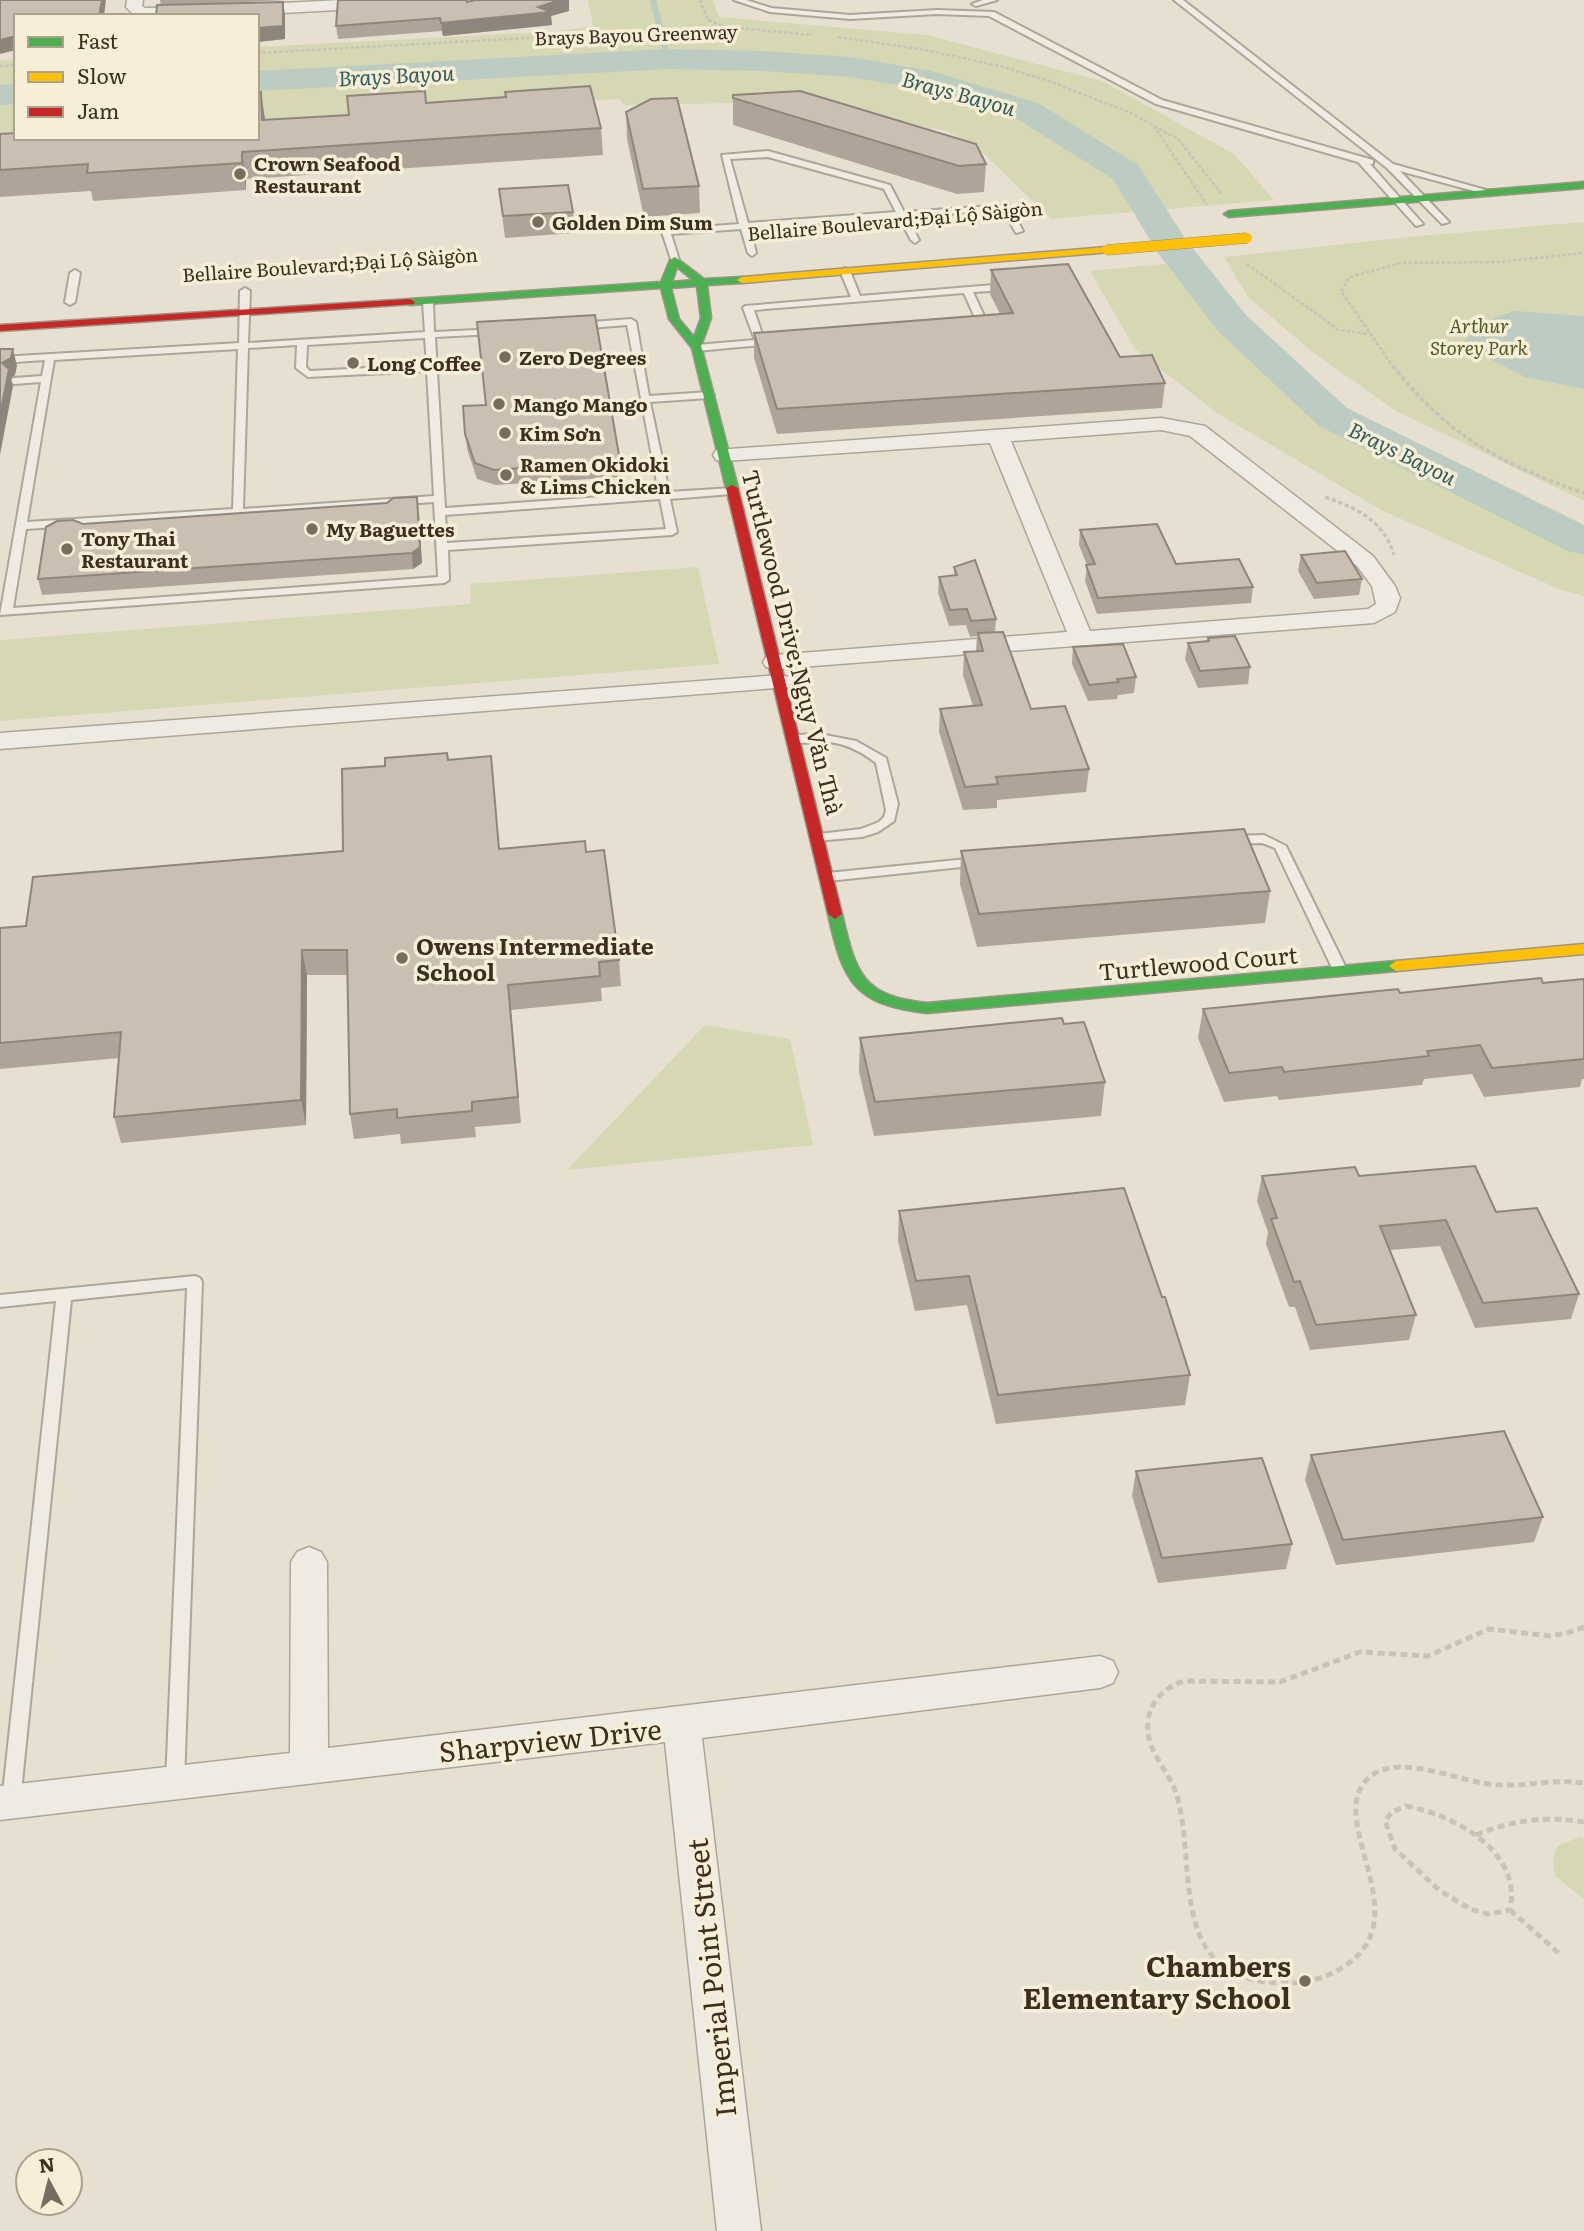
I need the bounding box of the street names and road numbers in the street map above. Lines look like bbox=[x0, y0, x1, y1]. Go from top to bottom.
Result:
street label: Brays Bayou Greenway bbox=[534, 16, 738, 52]
street label: Bellaire Boulevard;Đại Lộ Sàigòn bbox=[746, 193, 1044, 247]
street label: Bellaire Boulevard;Đại Lộ Sàigòn bbox=[181, 240, 479, 288]
street label: Turtlewood Drive;Ngụy Văn Thà bbox=[735, 466, 854, 819]
street label: Turtlewood Court bbox=[1097, 936, 1300, 988]
street label: Sharpview Drive bbox=[437, 1706, 663, 1772]
street label: Imperial Point Street bbox=[674, 1836, 746, 2119]

